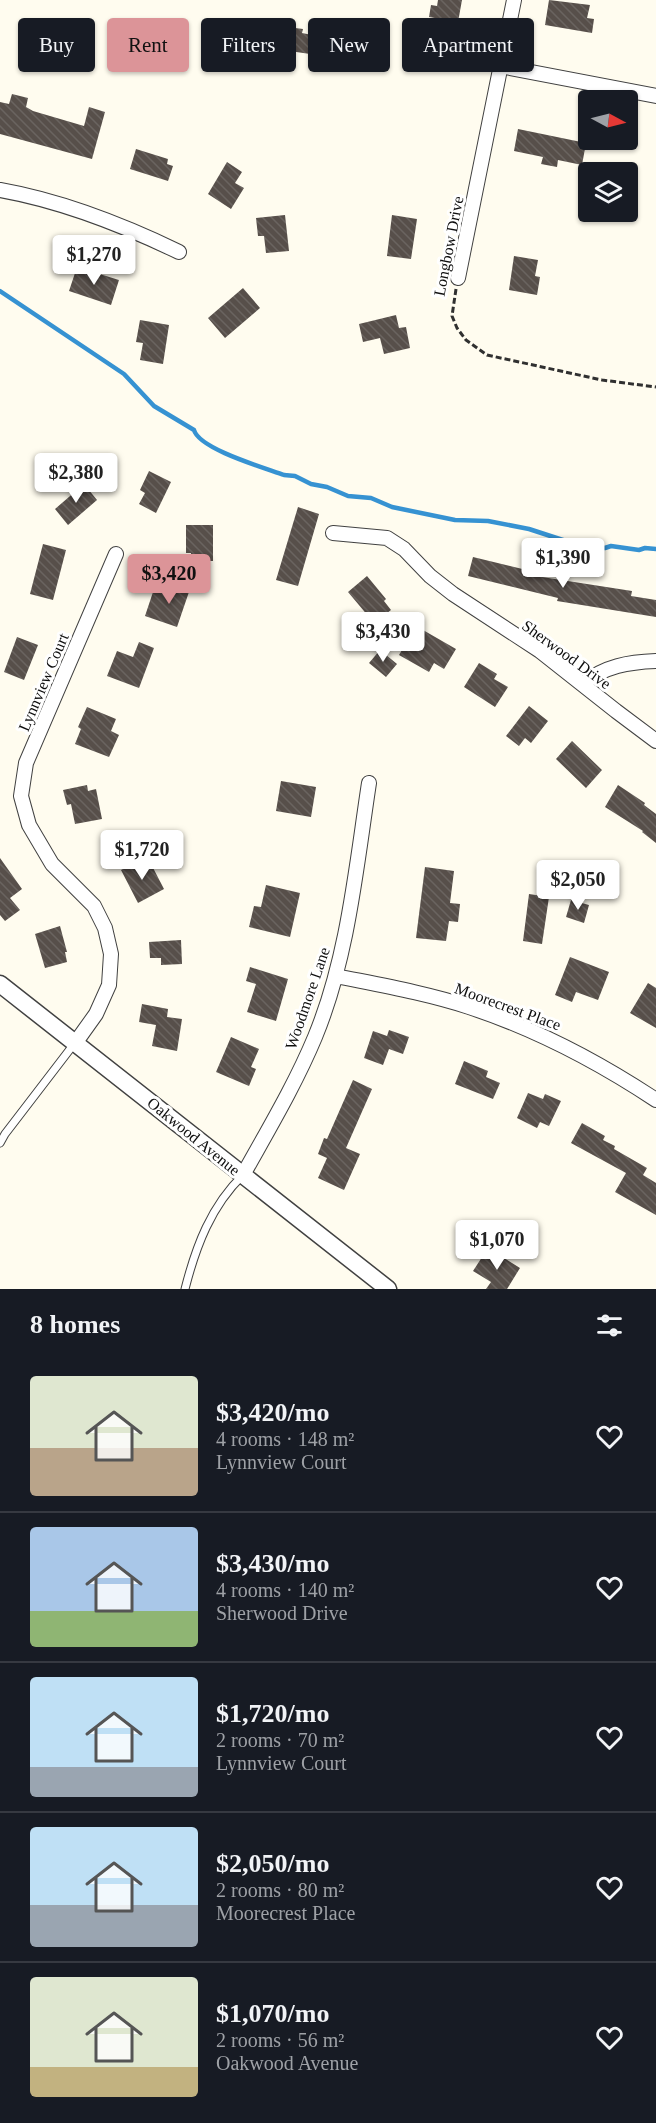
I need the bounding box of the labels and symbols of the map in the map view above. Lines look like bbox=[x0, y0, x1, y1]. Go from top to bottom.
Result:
north arrow bbox=[578, 90, 638, 150]
street label: Longbow Drive bbox=[430, 195, 468, 298]
pin: $1,270 bbox=[45, 235, 143, 286]
pin: $2,380 bbox=[27, 453, 125, 504]
pin: $1,390 bbox=[514, 538, 612, 589]
pin: $3,420 bbox=[120, 554, 218, 605]
pin: $3,430 bbox=[334, 612, 432, 663]
street label: Sherwood Drive bbox=[519, 617, 614, 692]
street label: Lynnview Court bbox=[15, 630, 73, 734]
pin: $1,720 bbox=[93, 830, 191, 881]
pin: $2,050 bbox=[529, 860, 627, 911]
street label: Woodmore Lane bbox=[282, 945, 333, 1051]
street label: Moorecrest Place bbox=[453, 979, 563, 1034]
street label: Oakwood Avenue bbox=[144, 1094, 243, 1179]
pin: $1,070 bbox=[448, 1220, 546, 1271]

